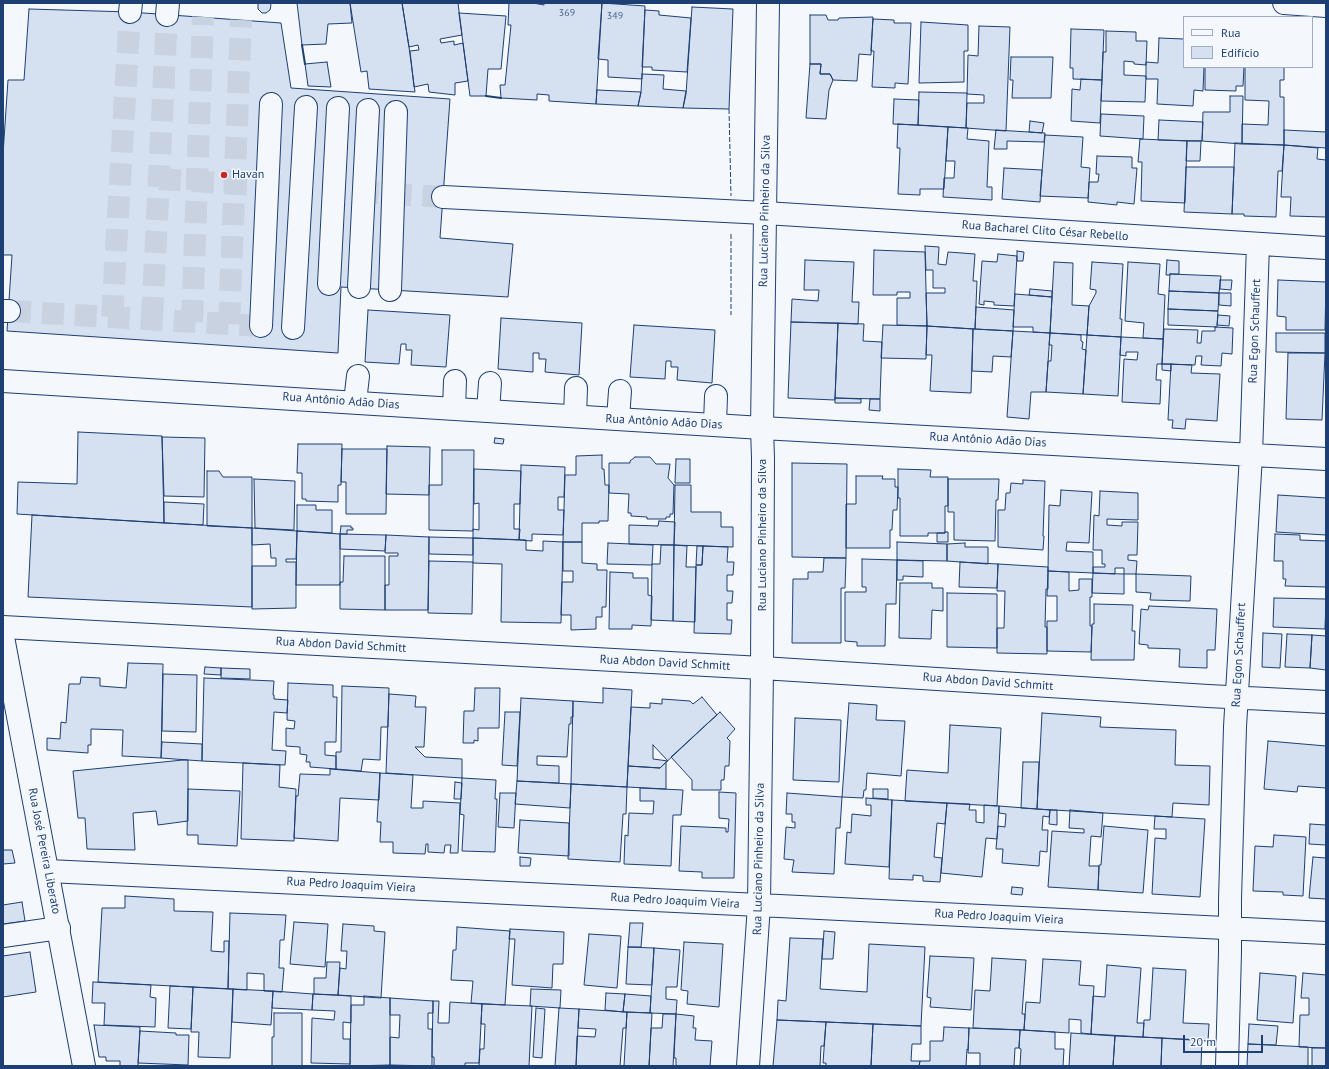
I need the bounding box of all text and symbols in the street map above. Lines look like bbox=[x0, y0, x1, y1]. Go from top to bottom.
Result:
house number: 369 bbox=[559, 7, 575, 19]
house number: 349 bbox=[607, 10, 623, 22]
legend bbox=[1183, 16, 1313, 68]
text: Rua bbox=[1221, 25, 1240, 40]
text: Edifício bbox=[1221, 45, 1259, 60]
street label: Rua Luciano Pinheiro da Silva bbox=[756, 135, 774, 287]
place label: Havan bbox=[232, 168, 264, 182]
marker: Havan bbox=[219, 170, 229, 180]
street label: Rua Bacharel Clito César Rebello bbox=[961, 218, 1129, 244]
street label: Rua Egon Schauffert bbox=[1246, 278, 1264, 384]
street label: Rua Antônio Adão Dias bbox=[282, 390, 400, 412]
street label: Rua Antônio Adão Dias bbox=[605, 412, 723, 432]
street label: Rua Antônio Adão Dias bbox=[929, 430, 1047, 450]
street label: Rua Luciano Pinheiro da Silva bbox=[756, 459, 770, 611]
street label: Rua Egon Schauffert bbox=[1229, 602, 1249, 708]
street label: Rua Abdon David Schmitt bbox=[275, 634, 407, 656]
street label: Rua Abdon David Schmitt bbox=[599, 652, 731, 674]
street label: Rua Abdon David Schmitt bbox=[922, 670, 1054, 694]
street label: Rua Luciano Pinheiro da Silva bbox=[750, 783, 768, 935]
street label: Rua José Pereira Liberato bbox=[25, 787, 63, 915]
street label: Rua Pedro Joaquim Vieira bbox=[286, 874, 416, 896]
street label: Rua Pedro Joaquim Vieira bbox=[610, 890, 740, 912]
street label: Rua Pedro Joaquim Vieira bbox=[934, 906, 1064, 928]
scale bar bbox=[1185, 1027, 1265, 1053]
text: 20 m bbox=[1190, 1034, 1216, 1049]

